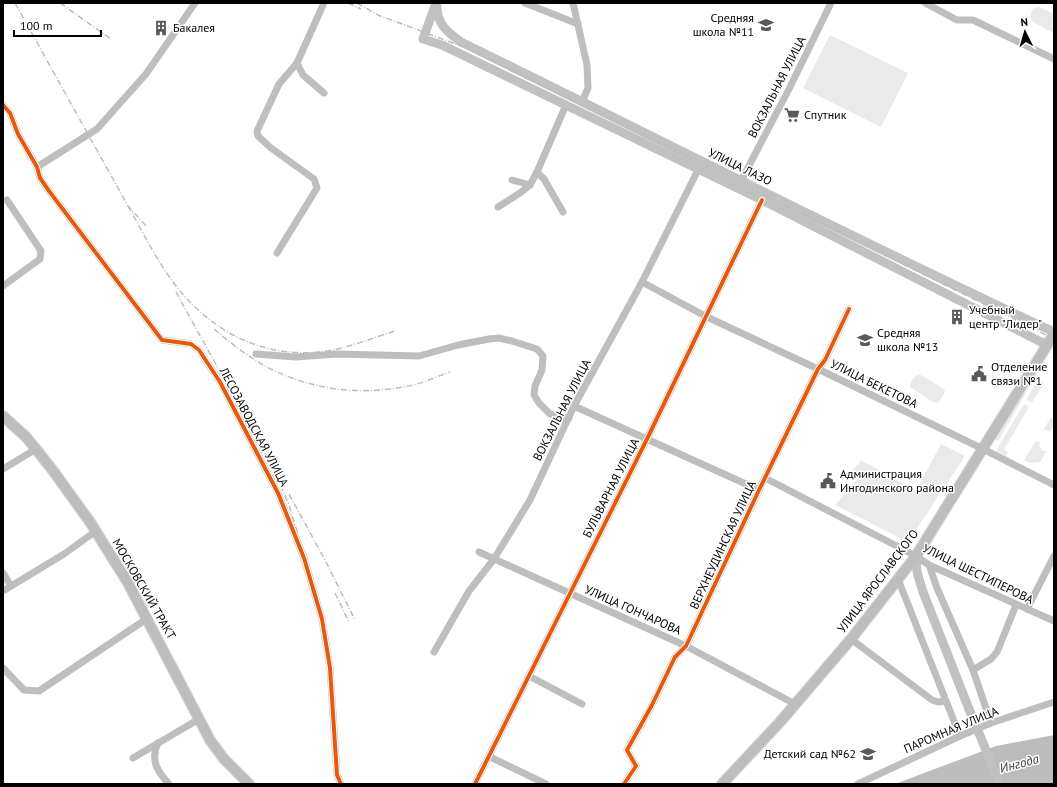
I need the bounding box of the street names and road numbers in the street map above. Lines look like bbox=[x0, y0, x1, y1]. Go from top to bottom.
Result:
street label: ВОКЗАЛЬНАЯ УЛИЦА bbox=[744, 33, 809, 140]
street label: УЛИЦА ЛАЗО bbox=[706, 145, 775, 188]
street label: ВОКЗАЛЬНАЯ УЛИЦА bbox=[529, 356, 594, 463]
street label: УЛИЦА БЕКЕТОВА bbox=[828, 356, 920, 411]
street label: ЛЕСОЗАВОДСКАЯ УЛИЦА bbox=[216, 364, 292, 489]
street label: БУЛЬВАРНАЯ УЛИЦА bbox=[579, 435, 642, 540]
street label: ВЕРХНЕУДИНСКАЯ УЛИЦА bbox=[686, 478, 759, 611]
street label: УЛИЦА ЯРОСЛАВСКОГО bbox=[834, 526, 921, 635]
street label: МОСКОВСКИЙ ТРАКТ bbox=[110, 536, 180, 642]
street label: УЛИЦА ШЕСТИПЕРОВА bbox=[920, 540, 1036, 607]
street label: УЛИЦА ГОНЧАРОВА bbox=[583, 581, 684, 638]
street label: ПАРОМНАЯ УЛИЦА bbox=[901, 703, 1000, 756]

